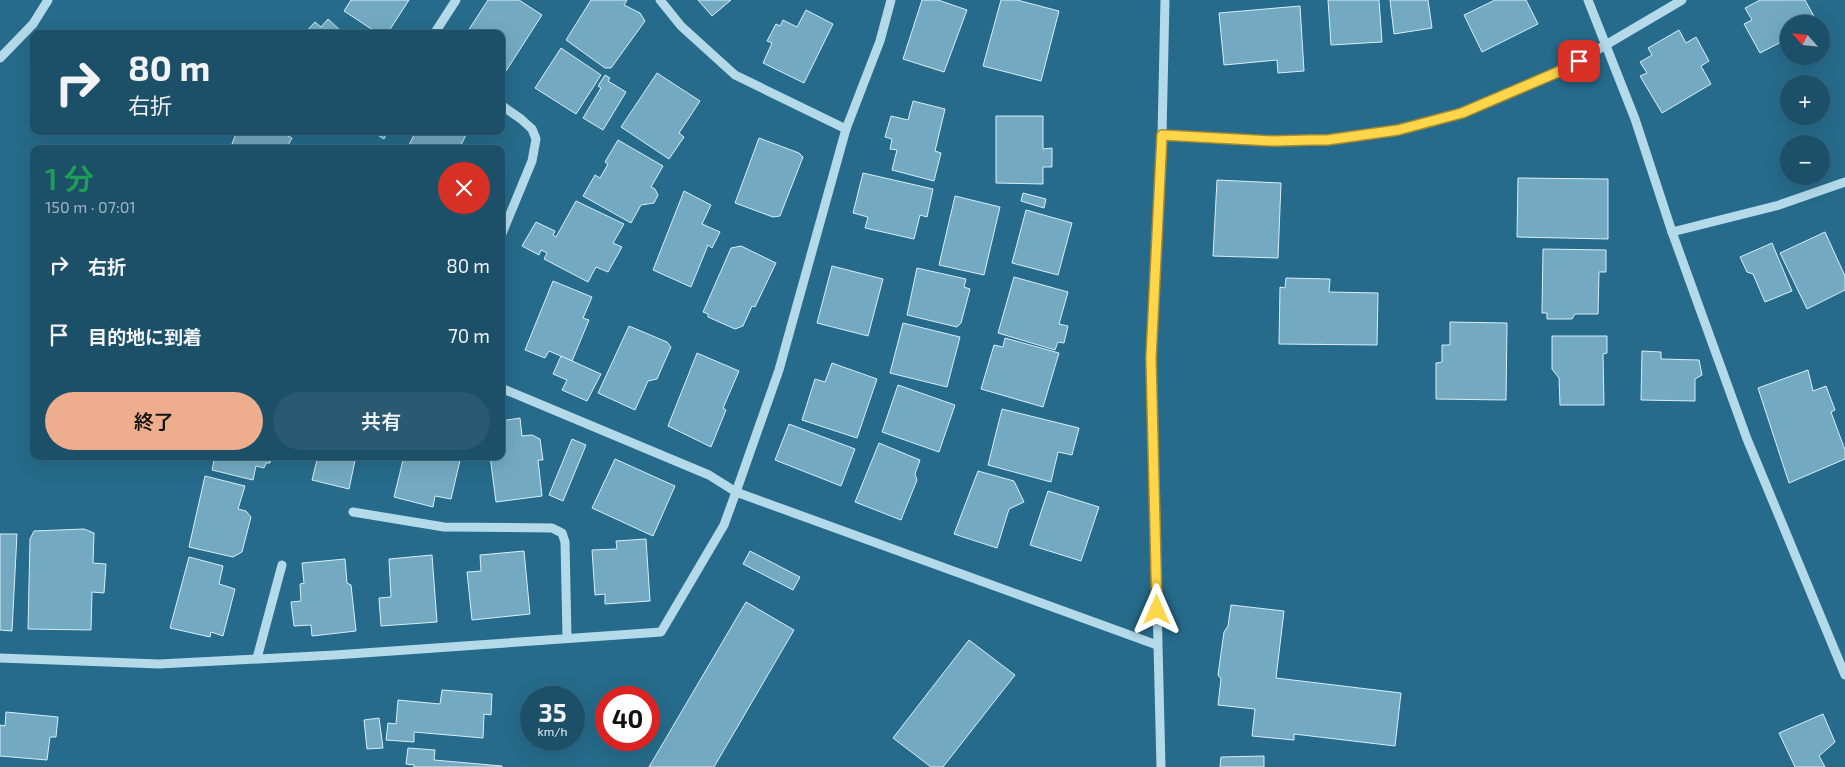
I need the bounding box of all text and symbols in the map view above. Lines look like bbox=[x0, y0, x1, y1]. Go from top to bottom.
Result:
north arrow bbox=[1780, 15, 1830, 65]
map controls bbox=[1780, 15, 1830, 185]
pin bbox=[1558, 40, 1600, 82]
text: 80 m bbox=[128, 46, 210, 88]
icon: arrive bbox=[1565, 47, 1593, 75]
icon: right bbox=[45, 50, 110, 115]
button: + bbox=[1780, 75, 1830, 125]
text: 右折 bbox=[128, 92, 172, 118]
button: − bbox=[1780, 135, 1830, 185]
text: 1 分 bbox=[45, 160, 94, 196]
button: close bbox=[438, 162, 490, 214]
text: 150 m · 07:01 bbox=[45, 197, 136, 216]
icon: right bbox=[45, 251, 73, 279]
text: 80 m bbox=[446, 254, 490, 277]
text: 右折 bbox=[88, 255, 126, 278]
icon: arrive bbox=[45, 321, 73, 349]
text: 70 m bbox=[448, 324, 490, 347]
text: 目的地に到着 bbox=[88, 325, 202, 348]
button: 終了 bbox=[45, 392, 263, 450]
button: 共有 bbox=[273, 392, 490, 450]
position arrow bbox=[1130, 583, 1182, 635]
speed limit sign: 40 bbox=[595, 686, 660, 751]
text: 35 bbox=[539, 697, 566, 727]
text: km/h bbox=[538, 724, 567, 738]

